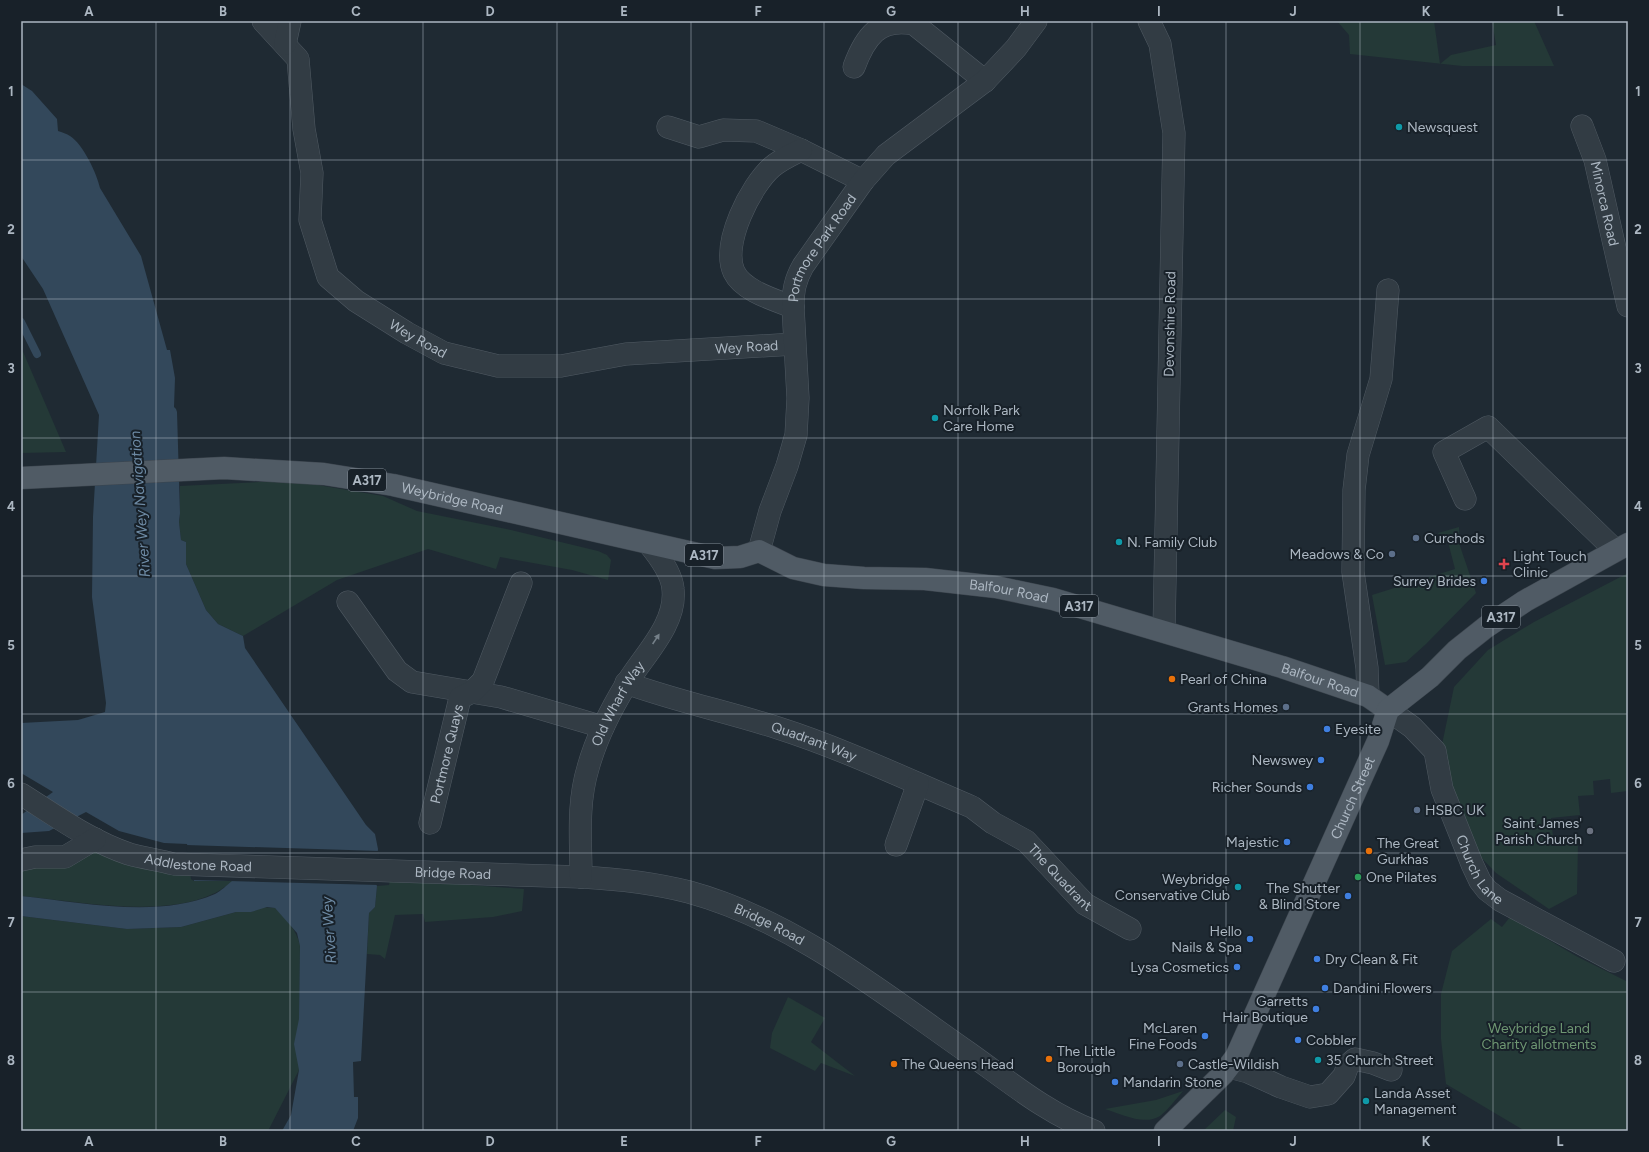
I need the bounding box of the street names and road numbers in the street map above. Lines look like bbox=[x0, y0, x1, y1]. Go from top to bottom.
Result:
street label: Minorca Road bbox=[1587, 160, 1623, 247]
street label: Portmore Park Road bbox=[785, 191, 860, 303]
street label: Devonshire Road bbox=[1161, 271, 1179, 377]
street label: Wey Road bbox=[386, 316, 450, 361]
street label: Wey Road bbox=[714, 336, 779, 357]
road number: A317 bbox=[348, 469, 386, 491]
street label: Weybridge Road bbox=[400, 479, 505, 518]
road number: A317 bbox=[685, 544, 723, 566]
street label: Balfour Road bbox=[968, 576, 1050, 606]
road number: A317 bbox=[1060, 595, 1098, 617]
road number: A317 bbox=[1482, 606, 1520, 628]
street label: Old Wharf Way bbox=[588, 657, 648, 749]
street label: Balfour Road bbox=[1279, 659, 1361, 701]
street label: Portmore Quays bbox=[426, 703, 467, 805]
street label: Quadrant Way bbox=[769, 718, 860, 765]
street label: Church Street bbox=[1327, 754, 1378, 842]
street label: Church Lane bbox=[1453, 832, 1507, 908]
street label: The Quadrant bbox=[1025, 840, 1095, 915]
street label: Addlestone Road bbox=[143, 849, 252, 875]
street label: Bridge Road bbox=[414, 863, 491, 883]
street label: Bridge Road bbox=[732, 900, 808, 949]

